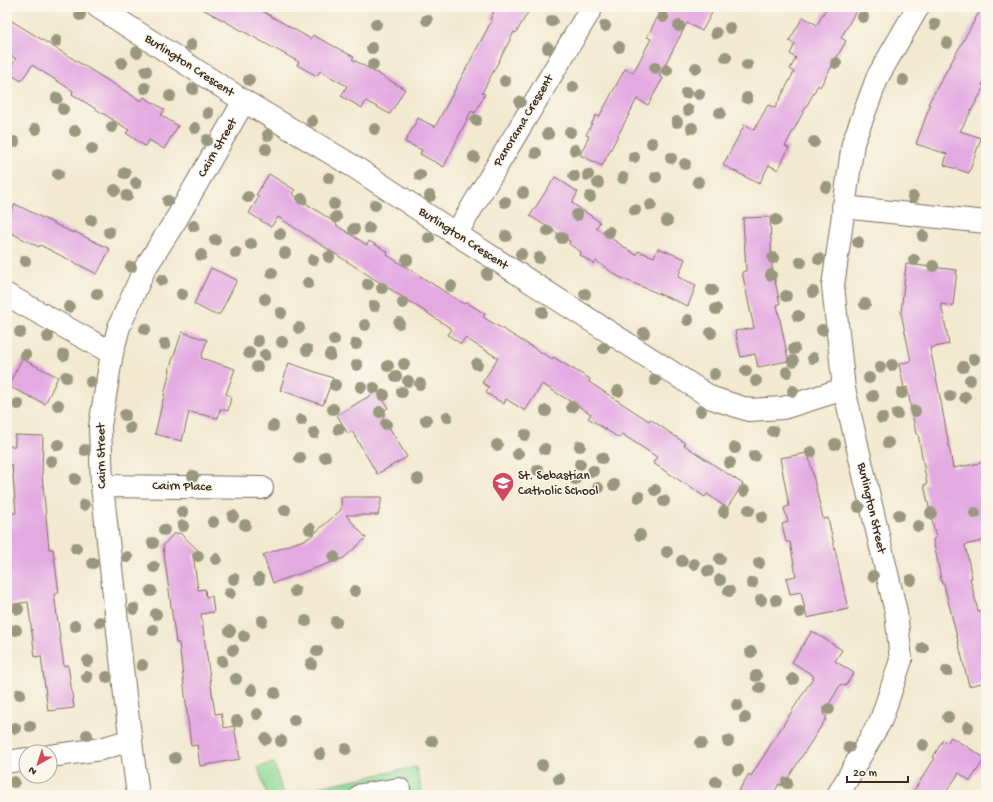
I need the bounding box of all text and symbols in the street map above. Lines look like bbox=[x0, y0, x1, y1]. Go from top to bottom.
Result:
street label: Burlington Crescent bbox=[141, 31, 238, 101]
street label: Panorama Crescent bbox=[490, 71, 558, 170]
street label: Cairn Street bbox=[195, 114, 242, 180]
street label: Burlington Crescent bbox=[415, 204, 512, 274]
street label: Cairn Street bbox=[94, 421, 110, 489]
street label: Burlington Street bbox=[853, 460, 889, 556]
place label: St. Sebastian Catholic School bbox=[518, 469, 598, 499]
school or university icon: St. Sebastian Catholic School bbox=[490, 470, 516, 503]
street label: Cairn Place bbox=[152, 479, 212, 495]
north arrow bbox=[18, 744, 58, 784]
scale bar bbox=[847, 758, 908, 784]
text: N bbox=[26, 763, 40, 777]
text: 20 m bbox=[853, 767, 878, 781]

